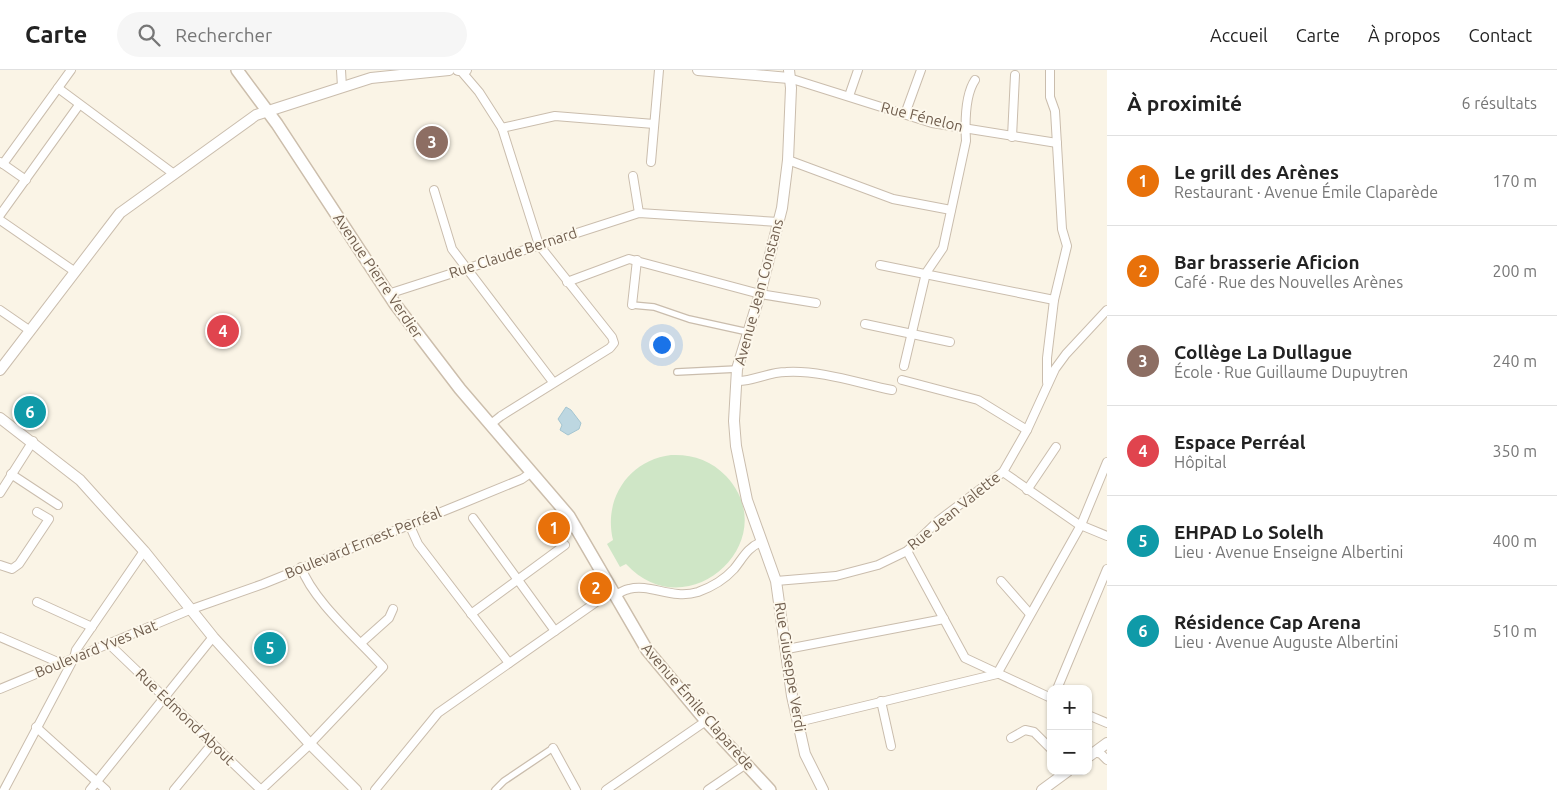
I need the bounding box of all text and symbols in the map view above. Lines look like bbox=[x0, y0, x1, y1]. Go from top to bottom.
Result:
search box bbox=[117, 12, 467, 57]
text: Carte bbox=[25, 21, 87, 48]
icon: search bbox=[135, 21, 163, 49]
text: Rechercher bbox=[175, 24, 272, 46]
text: Accueil bbox=[1210, 25, 1268, 45]
text: Carte bbox=[1296, 25, 1340, 45]
text: À propos bbox=[1368, 25, 1440, 45]
text: Contact bbox=[1468, 25, 1532, 45]
text: À proximité bbox=[1127, 91, 1242, 115]
text: 6 résultats bbox=[1461, 94, 1537, 112]
street label: Rue Fénelon bbox=[879, 98, 965, 135]
pin: 3 bbox=[416, 123, 448, 161]
text: Le grill des Arènes bbox=[1174, 161, 1339, 183]
text: 1 bbox=[1138, 172, 1148, 190]
text: 170 m bbox=[1492, 172, 1537, 190]
text: Restaurant · Avenue Émile Claparède bbox=[1174, 183, 1438, 201]
street label: Avenue Pierre Verdier bbox=[330, 210, 427, 342]
street label: Avenue Jean Constans bbox=[731, 217, 786, 367]
street label: Rue Claude Bernard bbox=[447, 224, 579, 281]
text: Bar brasserie Aficion bbox=[1174, 251, 1360, 273]
text: 2 bbox=[1138, 262, 1148, 280]
text: 200 m bbox=[1492, 262, 1537, 280]
text: Café · Rue des Nouvelles Arènes bbox=[1174, 273, 1403, 291]
pin: 4 bbox=[207, 312, 239, 350]
your location bbox=[649, 332, 675, 358]
text: Collège La Dullague bbox=[1174, 341, 1352, 363]
text: 3 bbox=[1138, 352, 1148, 370]
text: 240 m bbox=[1492, 352, 1537, 370]
text: École · Rue Guillaume Dupuytren bbox=[1174, 363, 1408, 381]
pin: 6 bbox=[14, 393, 46, 431]
text: Espace Perréal bbox=[1174, 431, 1306, 453]
text: 4 bbox=[1138, 442, 1148, 460]
text: 350 m bbox=[1492, 442, 1537, 460]
text: Hôpital bbox=[1174, 453, 1226, 471]
street label: Rue Jean Valette bbox=[904, 468, 1003, 553]
street label: Boulevard Ernest Perréal bbox=[282, 503, 443, 582]
pin: 1 bbox=[538, 509, 570, 547]
text: EHPAD Lo Solelh bbox=[1174, 521, 1324, 543]
text: 5 bbox=[1138, 532, 1148, 550]
text: 400 m bbox=[1492, 532, 1537, 550]
text: Lieu · Avenue Enseigne Albertini bbox=[1174, 543, 1404, 561]
pin: 2 bbox=[580, 569, 612, 607]
street label: Rue Giuseppe Verdi bbox=[772, 601, 809, 733]
text: Résidence Cap Arena bbox=[1174, 611, 1361, 633]
street label: Boulevard Yves Nat bbox=[32, 616, 160, 681]
text: 6 bbox=[1138, 622, 1148, 640]
text: 510 m bbox=[1492, 622, 1537, 640]
pin: 5 bbox=[254, 629, 286, 667]
text: Lieu · Avenue Auguste Albertini bbox=[1174, 633, 1398, 651]
street label: Avenue Émile Claparède bbox=[638, 640, 758, 774]
street label: Rue Edmond About bbox=[132, 665, 238, 768]
map controls bbox=[1047, 685, 1092, 775]
button: + bbox=[1047, 685, 1092, 730]
button: − bbox=[1047, 730, 1092, 775]

